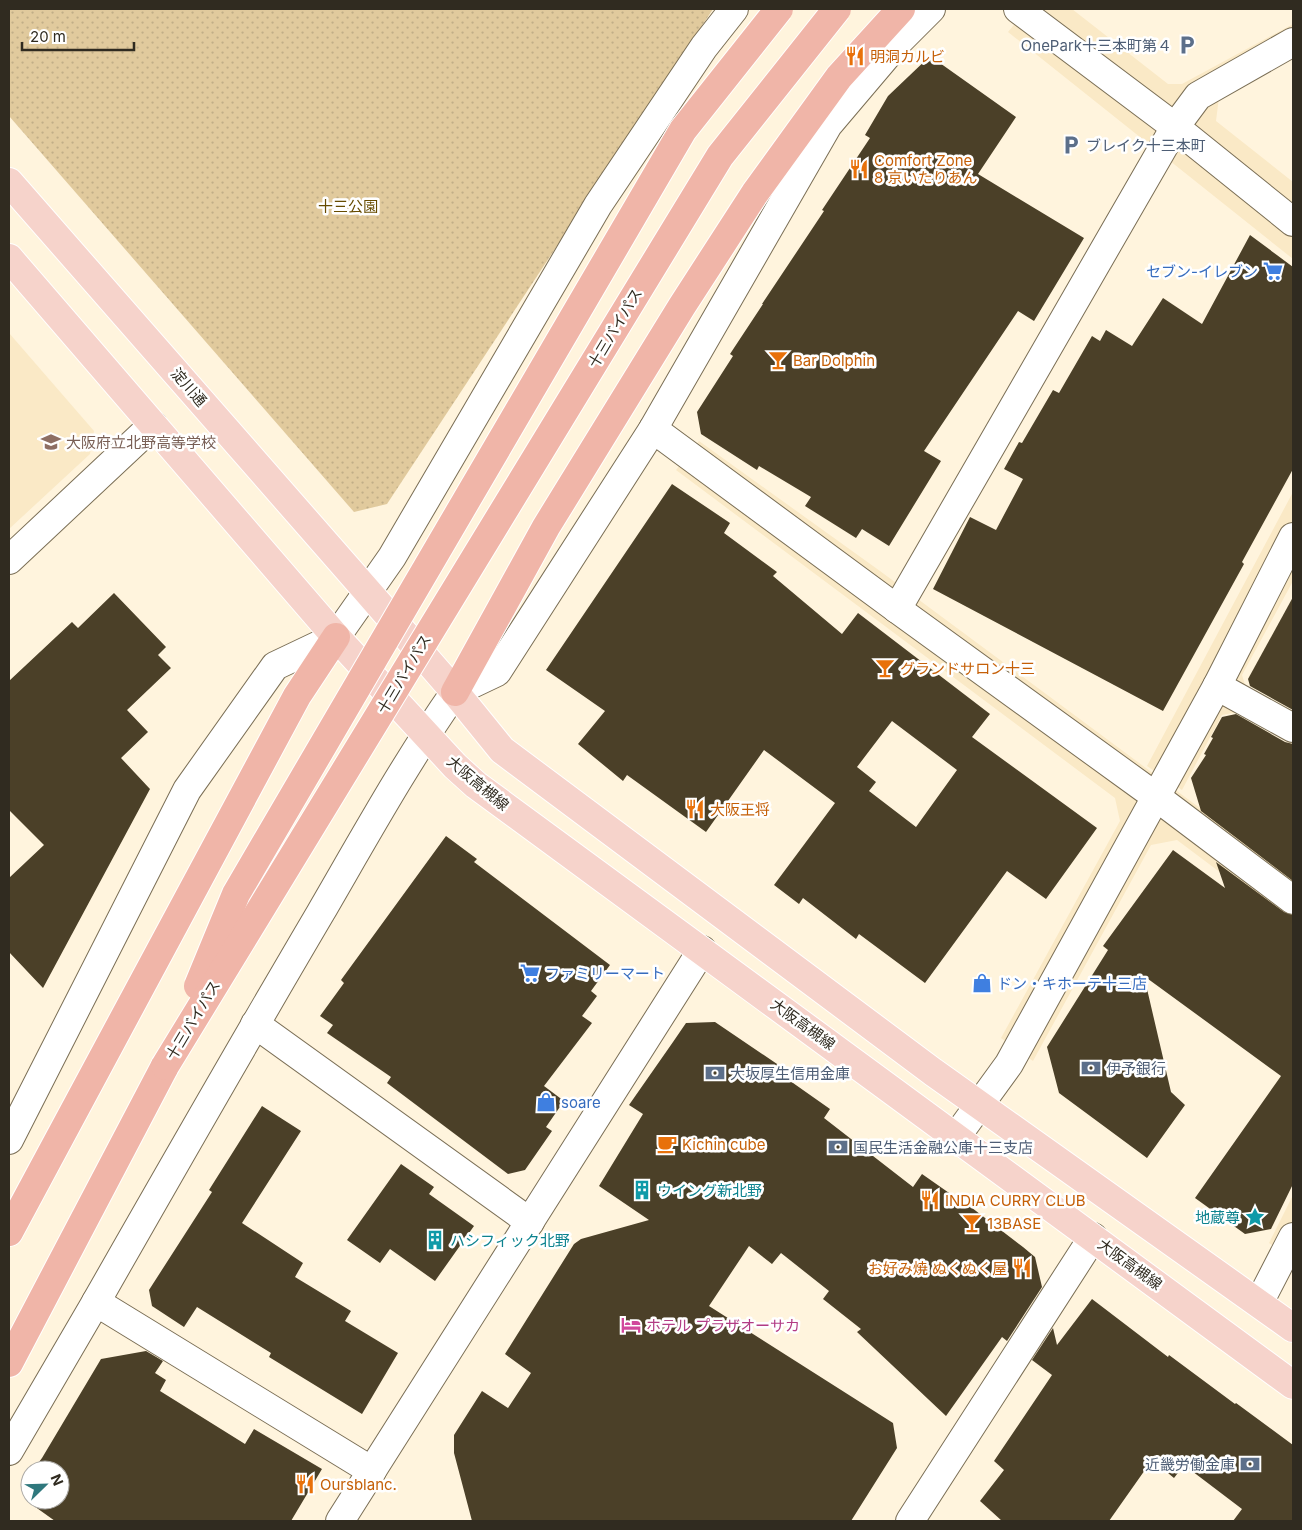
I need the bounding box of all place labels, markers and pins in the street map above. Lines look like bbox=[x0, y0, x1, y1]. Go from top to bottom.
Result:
parking icon: OnePark十三本町第４ bbox=[1176, 34, 1198, 56]
place label: OnePark十三本町第４ bbox=[1021, 36, 1172, 55]
restaurant icon: 明洞カルビ bbox=[844, 45, 866, 67]
place label: 明洞カルビ bbox=[870, 47, 945, 66]
parking icon: ブレイク十三本町 bbox=[1060, 134, 1082, 156]
place label: ブレイク十三本町 bbox=[1086, 136, 1206, 155]
place label: Comfort Zone 8 京いたりあん bbox=[874, 151, 978, 187]
restaurant icon: Comfort Zone 8 京いたりあん bbox=[848, 158, 870, 180]
supermarket icon: セブン-イレブン bbox=[1262, 260, 1284, 282]
place label: セブン-イレブン bbox=[1146, 262, 1258, 281]
bar icon: Bar Dolphin bbox=[767, 349, 789, 371]
place label: Bar Dolphin bbox=[793, 351, 875, 370]
school or university icon: 大阪府立北野高等学校 bbox=[40, 431, 62, 453]
place label: 大阪府立北野高等学校 bbox=[66, 433, 216, 452]
bar icon: グランドサロン十三 bbox=[874, 657, 896, 679]
place label: グランドサロン十三 bbox=[900, 659, 1035, 678]
restaurant icon: 大阪王将 bbox=[684, 798, 706, 820]
place label: 大阪王将 bbox=[710, 800, 770, 819]
supermarket icon: ファミリーマート bbox=[519, 962, 541, 984]
place label: ファミリーマート bbox=[545, 964, 665, 983]
shop icon: ドン・キホーテ十三店 bbox=[971, 972, 993, 994]
place label: ドン・キホーテ十三店 bbox=[997, 974, 1147, 993]
bank icon: 伊予銀行 bbox=[1080, 1057, 1102, 1079]
place label: 伊予銀行 bbox=[1106, 1059, 1166, 1078]
bank icon: 大坂厚生信用金庫 bbox=[704, 1062, 726, 1084]
place label: 大坂厚生信用金庫 bbox=[730, 1064, 850, 1083]
shop icon: soare bbox=[535, 1091, 557, 1113]
place label: soare bbox=[561, 1093, 601, 1112]
cafe icon: Kichin cube bbox=[656, 1133, 678, 1155]
place label: Kichin cube bbox=[682, 1135, 765, 1154]
bank icon: 国民生活金融公庫十三支店 bbox=[827, 1136, 849, 1158]
place label: 国民生活金融公庫十三支店 bbox=[853, 1138, 1033, 1157]
building icon: ウイング新北野 bbox=[631, 1179, 653, 1201]
place label: ウイング新北野 bbox=[657, 1181, 762, 1200]
restaurant icon: INDIA CURRY CLUB bbox=[919, 1189, 941, 1211]
place label: INDIA CURRY CLUB bbox=[945, 1191, 1086, 1210]
place icon: 地蔵尊 bbox=[1244, 1206, 1266, 1228]
place label: 地蔵尊 bbox=[1195, 1208, 1240, 1227]
bar icon: 13BASE bbox=[961, 1212, 983, 1234]
place label: 13BASE bbox=[987, 1214, 1041, 1233]
building icon: ハシフィック北野 bbox=[424, 1229, 446, 1251]
place label: ハシフィック北野 bbox=[450, 1231, 570, 1250]
restaurant icon: お好み焼 ぬくぬく屋 bbox=[1011, 1257, 1033, 1279]
place label: お好み焼 ぬくぬく屋 bbox=[868, 1259, 1007, 1278]
hotel icon: ホテル プラザオーサカ bbox=[620, 1314, 642, 1336]
place label: ホテル プラザオーサカ bbox=[646, 1316, 800, 1335]
bank icon: 近畿労働金庫 bbox=[1239, 1453, 1261, 1475]
place label: 近畿労働金庫 bbox=[1145, 1455, 1235, 1474]
restaurant icon: Oursblanc. bbox=[294, 1473, 316, 1495]
place label: Oursblanc. bbox=[320, 1475, 397, 1494]

